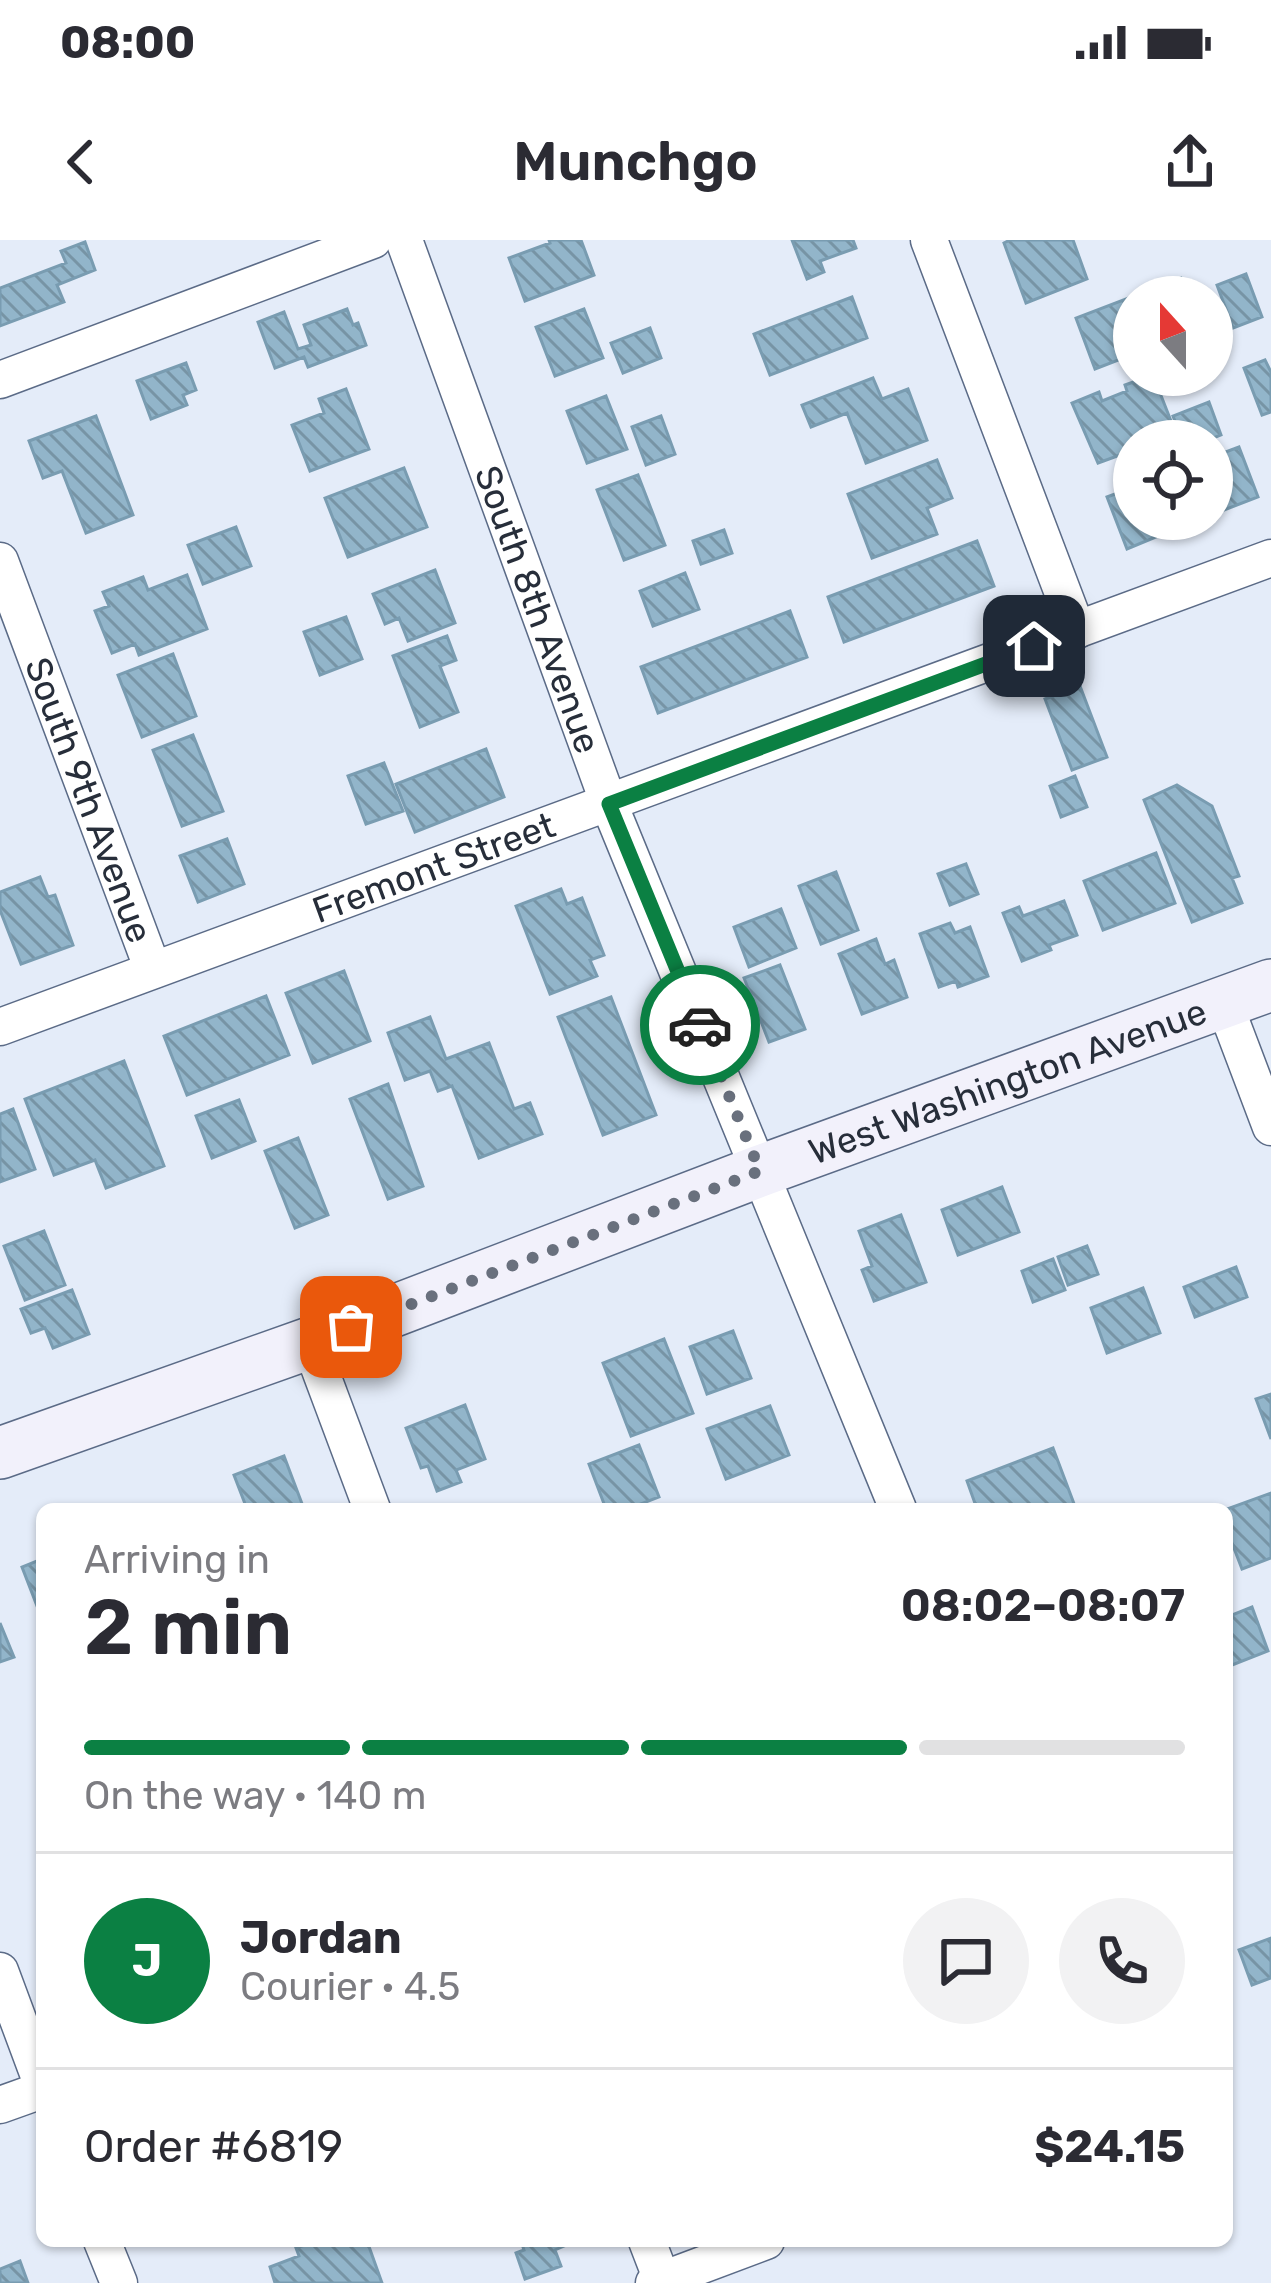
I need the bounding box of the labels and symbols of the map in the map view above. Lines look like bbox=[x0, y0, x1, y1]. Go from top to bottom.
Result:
north arrow bbox=[1113, 276, 1233, 396]
street label: South 8th Avenue bbox=[466, 460, 610, 759]
pin bbox=[983, 595, 1085, 697]
street label: South 9th Avenue bbox=[16, 651, 162, 948]
street label: Fremont Street bbox=[306, 803, 561, 931]
courier bbox=[640, 965, 760, 1085]
street label: West Washington Avenue bbox=[803, 989, 1212, 1173]
pin bbox=[300, 1276, 402, 1378]

